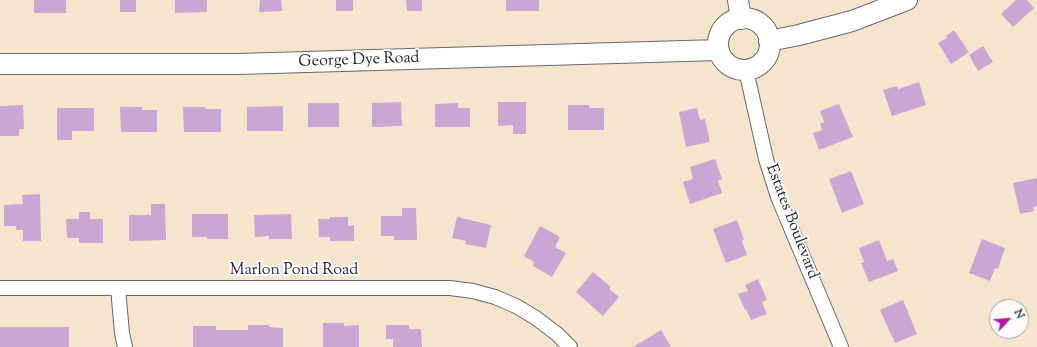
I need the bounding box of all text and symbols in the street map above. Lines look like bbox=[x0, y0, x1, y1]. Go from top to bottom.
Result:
street label: George Dye Road bbox=[298, 49, 420, 73]
street label: Estates Boulevard bbox=[760, 162, 822, 282]
street label: Marlon Pond Road bbox=[230, 261, 358, 281]
north arrow bbox=[989, 299, 1029, 339]
text: N bbox=[1010, 307, 1028, 322]

